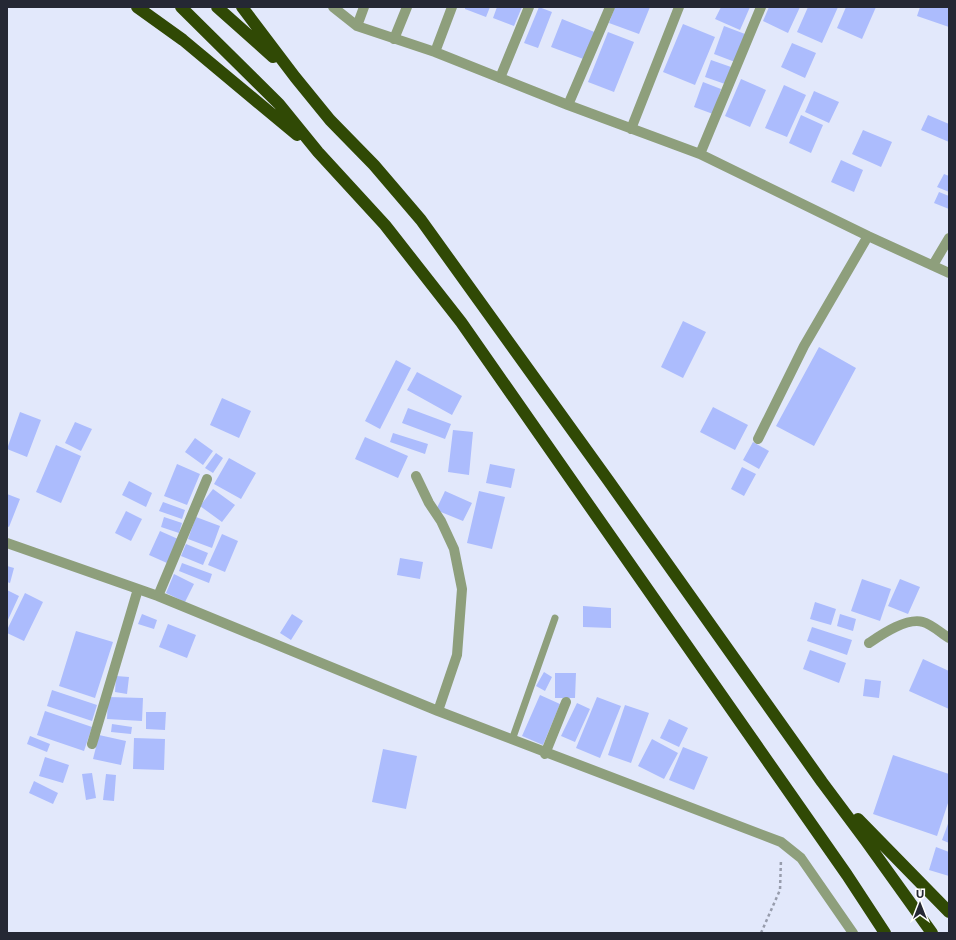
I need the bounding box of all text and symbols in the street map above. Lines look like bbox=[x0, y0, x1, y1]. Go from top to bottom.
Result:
north arrow bbox=[900, 884, 940, 924]
text: U bbox=[916, 887, 924, 901]

